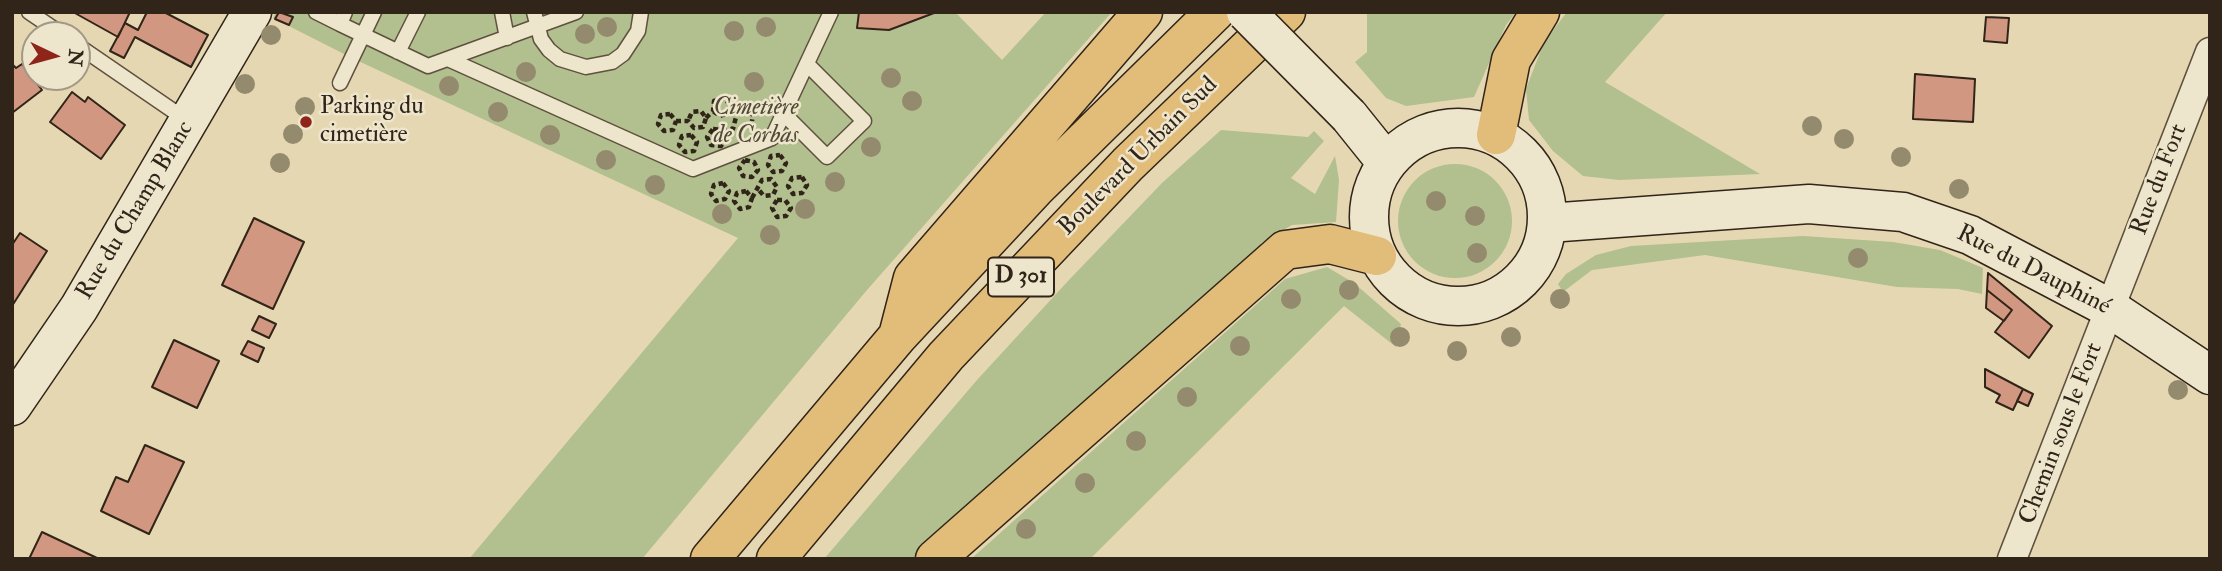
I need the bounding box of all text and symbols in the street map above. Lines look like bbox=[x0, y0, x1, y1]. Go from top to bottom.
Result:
north arrow bbox=[21, 21, 91, 91]
text: N bbox=[62, 48, 88, 67]
street label: Boulevard Urbain Sud bbox=[1054, 72, 1224, 242]
place label: Parking du cimetière bbox=[320, 94, 424, 150]
park label: Cimetière de Corbas bbox=[714, 95, 798, 151]
marker: Parking du cimetière bbox=[298, 114, 314, 130]
street label: Rue du Champ Blanc bbox=[71, 117, 201, 305]
street label: Rue du Fort bbox=[2126, 120, 2194, 240]
street label: Rue du Dauphiné bbox=[1951, 220, 2115, 322]
road number: D 301 bbox=[988, 258, 1054, 296]
street label: Chemin sous le Fort bbox=[2014, 339, 2110, 529]

